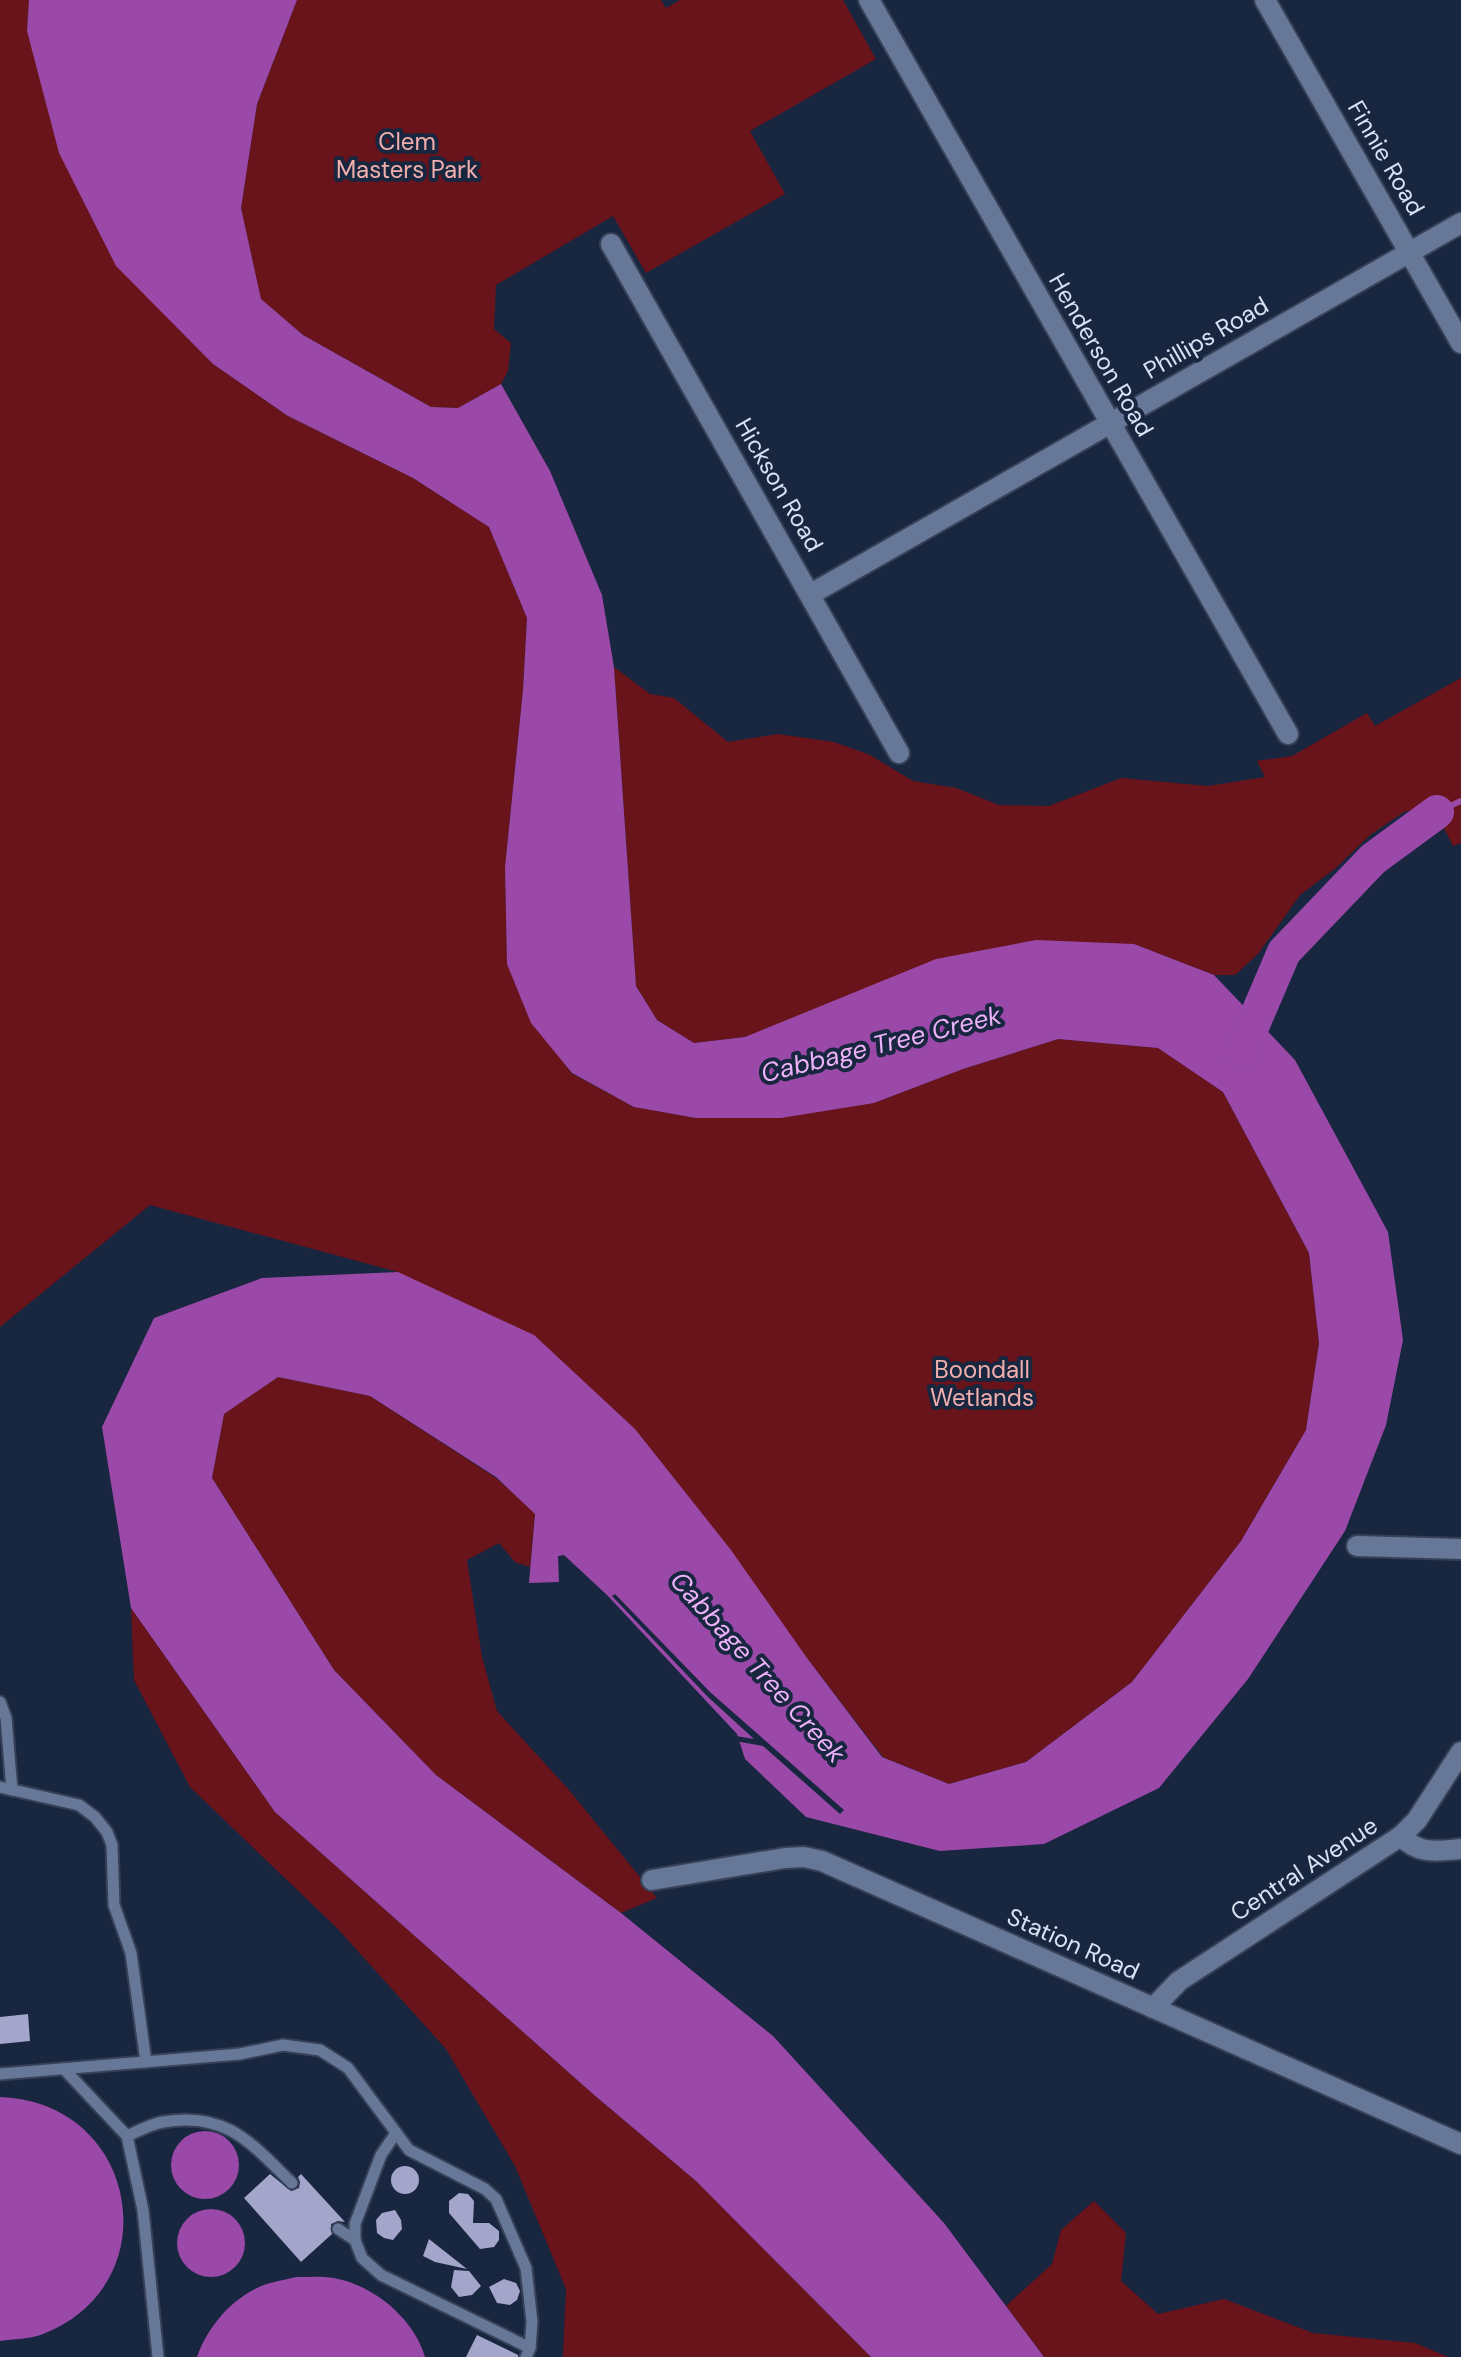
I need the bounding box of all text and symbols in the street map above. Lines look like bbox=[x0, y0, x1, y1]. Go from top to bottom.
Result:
street label: Finnie Road bbox=[1341, 95, 1432, 221]
park label: Clem Masters Park bbox=[336, 126, 478, 185]
street label: Henderson Road bbox=[1042, 267, 1161, 442]
street label: Phillips Road bbox=[1138, 289, 1274, 386]
street label: Hickson Road bbox=[729, 412, 830, 557]
water label: Cabbage Tree Creek bbox=[757, 998, 1005, 1090]
park label: Boondall Wetlands bbox=[930, 1354, 1034, 1413]
water label: Cabbage Tree Creek bbox=[663, 1564, 854, 1770]
street label: Central Avenue bbox=[1224, 1809, 1383, 1928]
street label: Station Road bbox=[1002, 1901, 1144, 1986]

